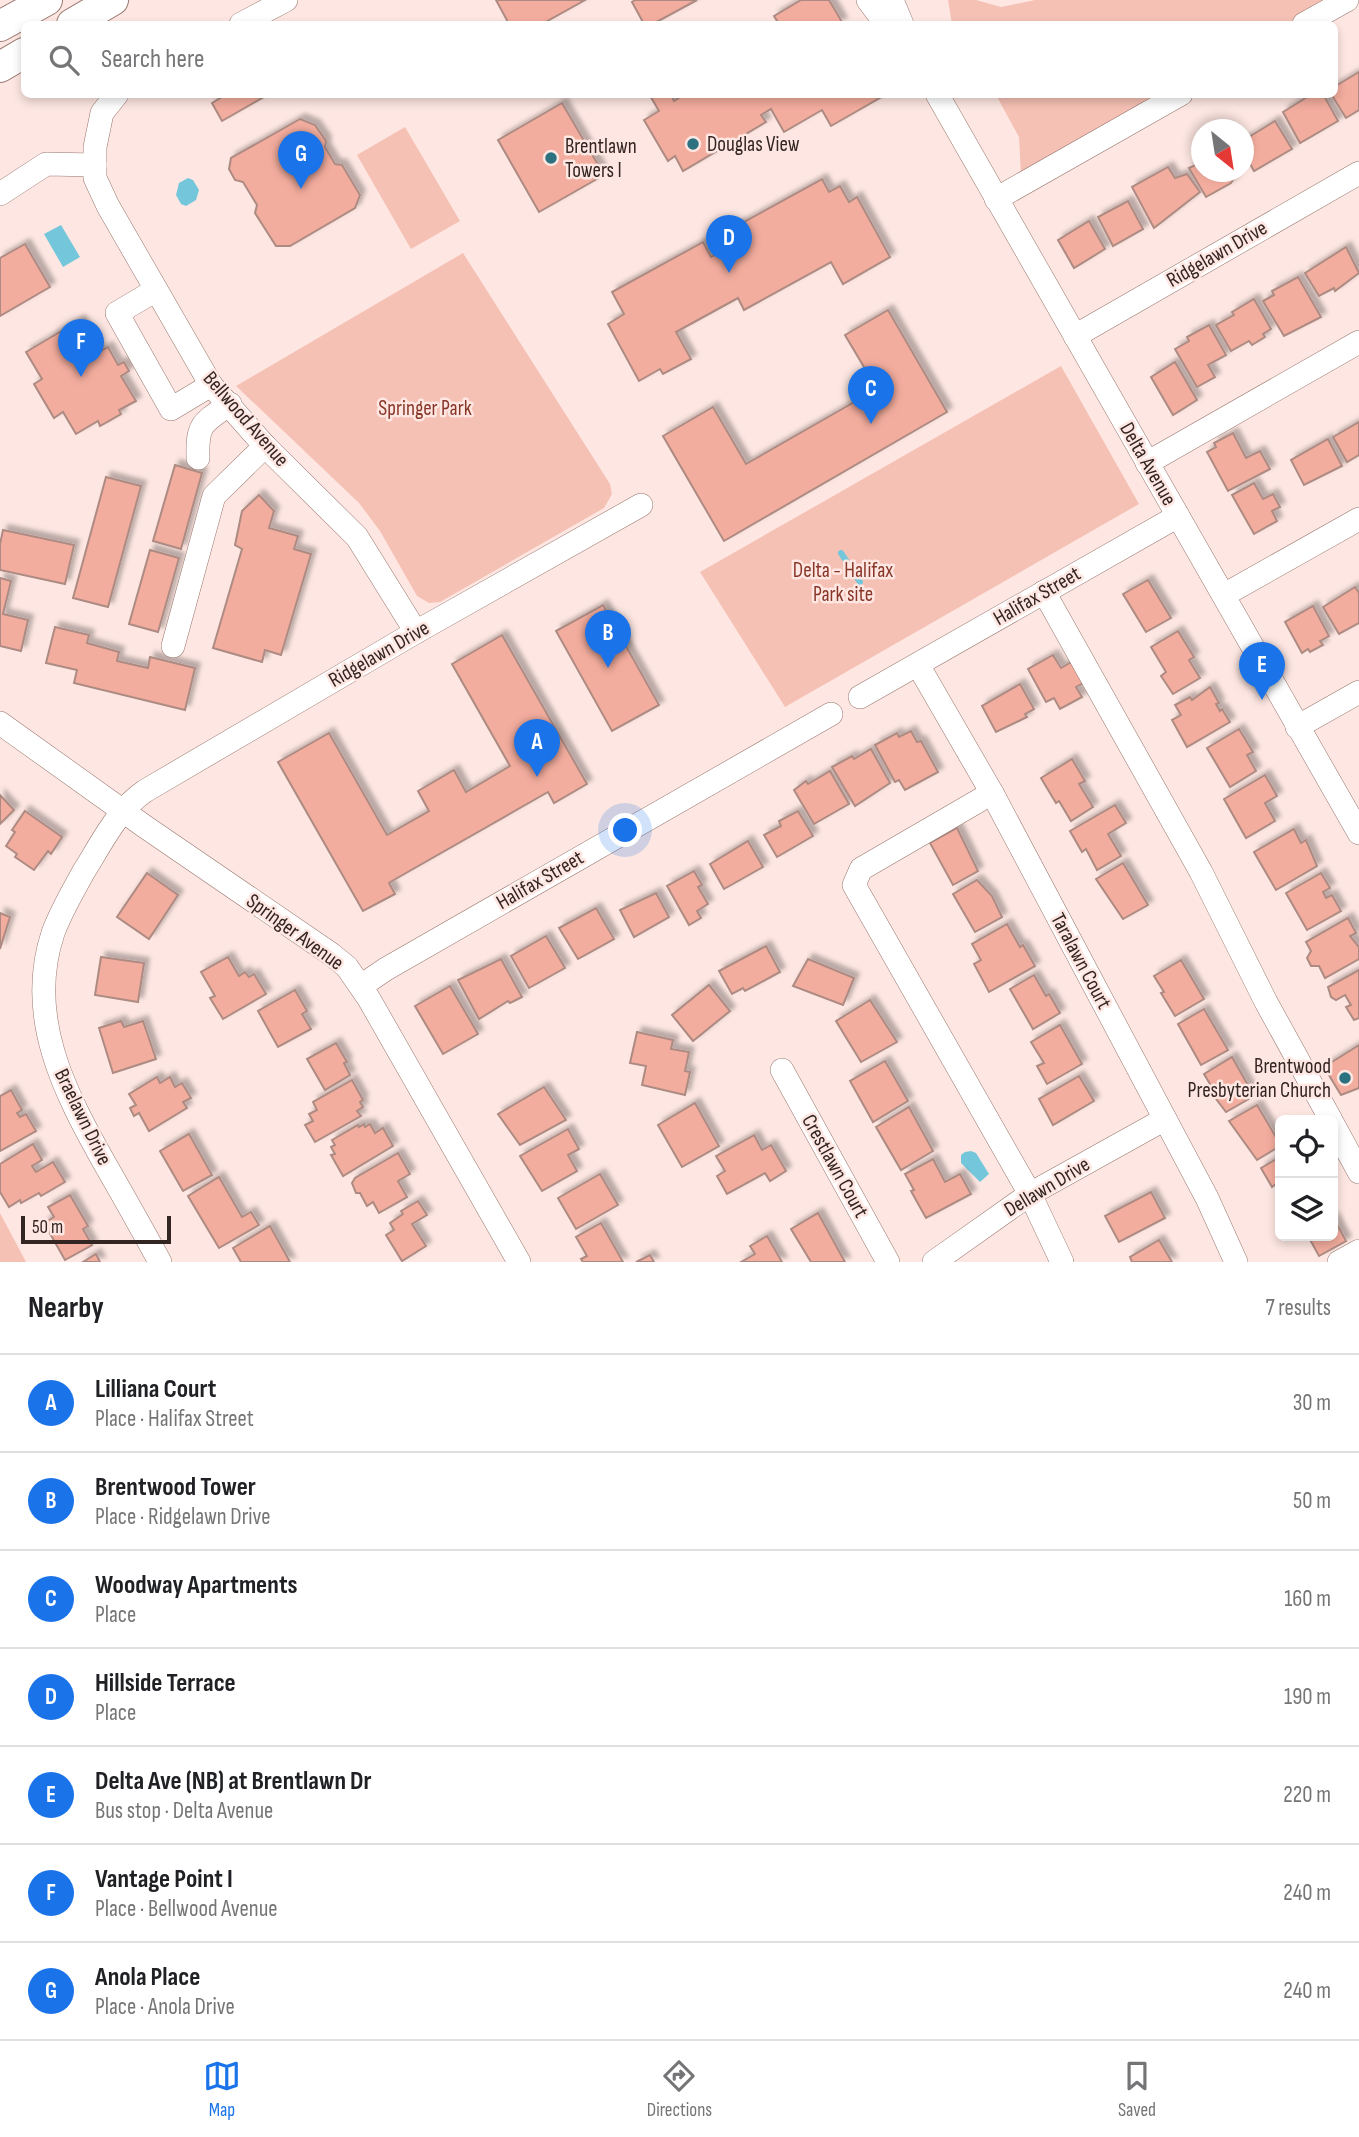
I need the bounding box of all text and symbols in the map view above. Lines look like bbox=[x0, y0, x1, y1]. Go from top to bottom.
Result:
search box bbox=[21, 21, 1338, 98]
icon: search bbox=[45, 41, 83, 79]
text: Search here bbox=[101, 44, 204, 75]
north arrow bbox=[1191, 119, 1254, 182]
pin: G bbox=[278, 131, 324, 189]
place label: Douglas View bbox=[707, 132, 800, 157]
place label: Brentlawn Towers I bbox=[565, 134, 637, 183]
marker: Douglas View bbox=[685, 136, 701, 152]
marker: Brentlawn Towers I bbox=[543, 150, 559, 166]
pin: D bbox=[706, 215, 752, 273]
street label: Ridgelawn Drive bbox=[1162, 215, 1272, 293]
pin: F bbox=[58, 319, 104, 377]
street label: Bellwood Avenue bbox=[198, 366, 294, 472]
pin: C bbox=[848, 366, 894, 424]
park label: Springer Park bbox=[378, 396, 472, 421]
street label: Delta Avenue bbox=[1114, 418, 1182, 510]
park label: Delta - Halifax Park site bbox=[793, 558, 893, 607]
street label: Halifax Street bbox=[989, 561, 1085, 631]
pin: B bbox=[585, 610, 631, 668]
street label: Ridgelawn Drive bbox=[324, 615, 434, 693]
pin: E bbox=[1239, 642, 1285, 700]
pin: A bbox=[514, 719, 560, 777]
your location bbox=[608, 813, 642, 847]
street label: Halifax Street bbox=[492, 845, 588, 915]
street label: Springer Avenue bbox=[242, 888, 348, 976]
street label: Taralawn Court bbox=[1045, 909, 1117, 1013]
place label: Brentwood Presbyterian Church bbox=[1188, 1054, 1331, 1103]
street label: Braelawn Drive bbox=[49, 1065, 117, 1169]
marker: Brentwood Presbyterian Church bbox=[1337, 1070, 1353, 1086]
street label: Crestlawn Court bbox=[796, 1110, 874, 1222]
map controls bbox=[1275, 1115, 1338, 1241]
button: locate bbox=[1275, 1115, 1338, 1178]
street label: Dellawn Drive bbox=[1000, 1152, 1094, 1222]
button: layers bbox=[1275, 1178, 1338, 1241]
scale bar bbox=[21, 1213, 172, 1245]
text: 50 m bbox=[32, 1216, 63, 1239]
text: Nearby bbox=[28, 1290, 104, 1326]
text: 7 results bbox=[1265, 1294, 1331, 1322]
text: Lilliana Court bbox=[95, 1374, 216, 1405]
text: A bbox=[46, 1389, 56, 1417]
text: 30 m bbox=[1293, 1389, 1331, 1417]
text: Place · Halifax Street bbox=[95, 1405, 254, 1433]
text: Brentwood Tower bbox=[95, 1472, 256, 1503]
text: B bbox=[46, 1487, 56, 1515]
text: 50 m bbox=[1293, 1487, 1331, 1515]
text: Place · Ridgelawn Drive bbox=[95, 1503, 271, 1531]
text: Woodway Apartments bbox=[95, 1570, 297, 1601]
text: C bbox=[45, 1585, 57, 1613]
text: 160 m bbox=[1284, 1585, 1331, 1613]
text: Place bbox=[95, 1601, 136, 1629]
text: Hillside Terrace bbox=[95, 1668, 236, 1699]
text: D bbox=[45, 1683, 57, 1711]
text: 190 m bbox=[1284, 1683, 1331, 1711]
text: Place bbox=[95, 1699, 136, 1727]
text: Delta Ave (NB) at Brentlawn Dr bbox=[95, 1766, 372, 1797]
text: E bbox=[46, 1781, 56, 1809]
text: 220 m bbox=[1283, 1781, 1331, 1809]
text: Bus stop · Delta Avenue bbox=[95, 1797, 273, 1825]
text: Vantage Point I bbox=[95, 1864, 233, 1895]
text: F bbox=[46, 1879, 56, 1907]
text: 240 m bbox=[1283, 1879, 1331, 1907]
text: Place · Bellwood Avenue bbox=[95, 1895, 278, 1923]
text: Anola Place bbox=[95, 1962, 200, 1993]
text: G bbox=[45, 1977, 57, 2005]
text: 240 m bbox=[1283, 1977, 1331, 2005]
text: Place · Anola Drive bbox=[95, 1993, 235, 2021]
tab: Map bbox=[203, 2057, 241, 2122]
tab: Directions bbox=[647, 2057, 712, 2122]
tab: Saved bbox=[1118, 2057, 1156, 2122]

